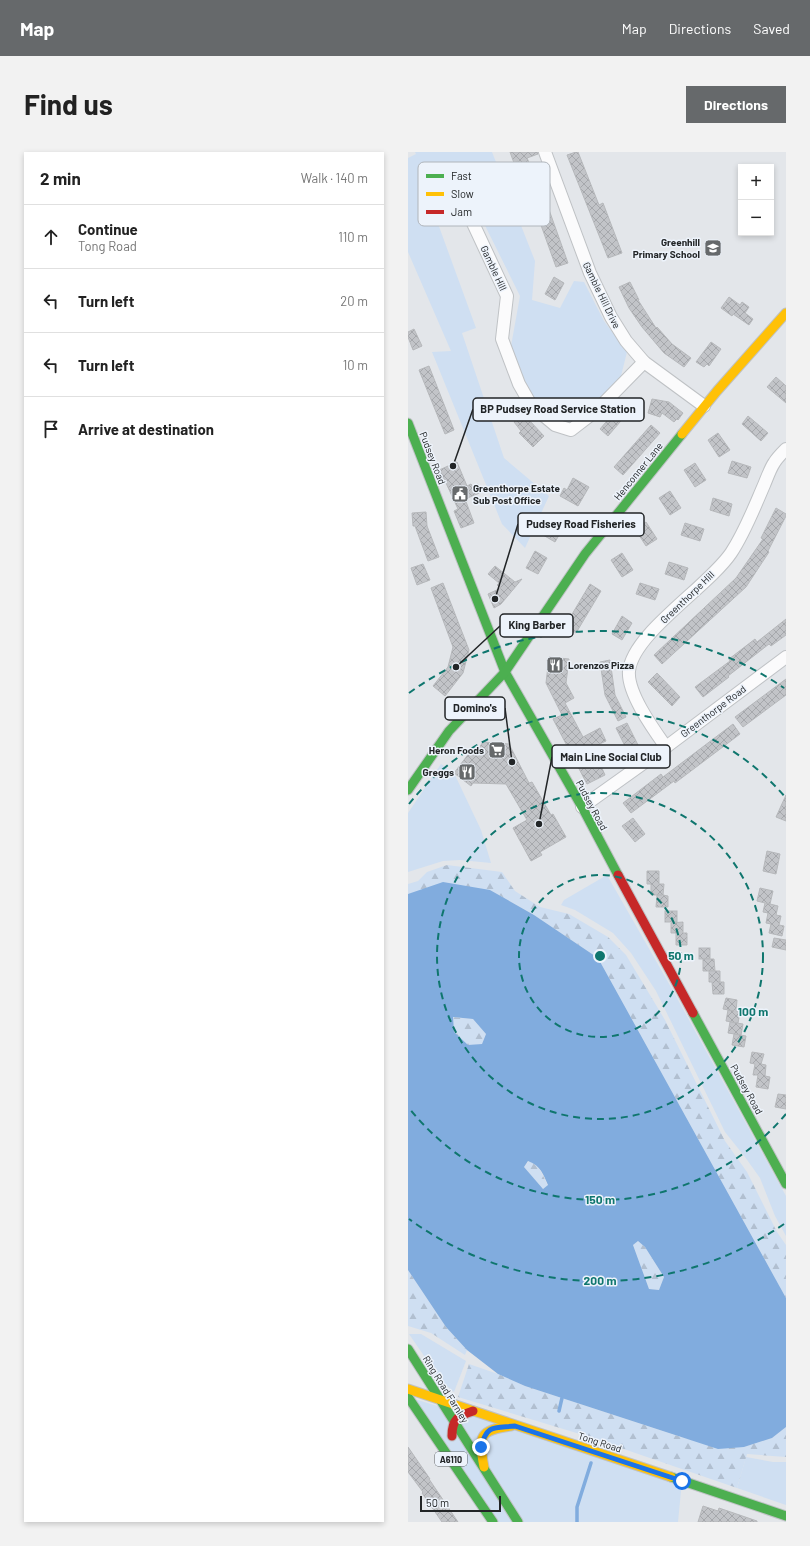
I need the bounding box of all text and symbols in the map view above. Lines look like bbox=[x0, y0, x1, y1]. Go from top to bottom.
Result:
text: Map bbox=[20, 17, 54, 40]
text: Map bbox=[622, 20, 647, 37]
text: Directions bbox=[669, 20, 731, 37]
text: Saved bbox=[753, 20, 790, 37]
button: Directions bbox=[686, 86, 786, 123]
text: Find us bbox=[24, 87, 113, 121]
legend bbox=[418, 162, 550, 226]
map controls bbox=[738, 164, 774, 236]
button: + bbox=[738, 164, 774, 200]
text: 2 min bbox=[40, 168, 81, 188]
text: Fast bbox=[451, 169, 472, 182]
text: Walk · 140 m bbox=[301, 170, 368, 186]
text: Slow bbox=[451, 187, 474, 200]
button: − bbox=[738, 200, 774, 236]
text: Jam bbox=[451, 205, 472, 218]
text: Continue bbox=[78, 220, 138, 238]
icon: ahead bbox=[40, 226, 62, 248]
text: 110 m bbox=[338, 229, 368, 245]
place label: Greenhill Primary School bbox=[633, 236, 700, 260]
text: Tong Road bbox=[78, 238, 137, 254]
school or university icon: Greenhill Primary School bbox=[703, 238, 723, 258]
street label: Gamble Hill bbox=[478, 244, 510, 292]
street label: Gamble Hill Drive bbox=[581, 260, 623, 330]
icon: left bbox=[40, 290, 62, 312]
text: Turn left bbox=[78, 292, 134, 310]
text: 20 m bbox=[340, 293, 368, 309]
icon: left bbox=[40, 354, 62, 376]
text: Turn left bbox=[78, 356, 134, 374]
text: 10 m bbox=[343, 357, 368, 373]
callout: BP Pudsey Road Service Station bbox=[473, 398, 644, 421]
text: BP Pudsey Road Service Station bbox=[480, 402, 636, 415]
icon: arrive bbox=[40, 418, 62, 440]
text: Arrive at destination bbox=[78, 420, 214, 438]
street label: Pudsey Road bbox=[417, 430, 449, 486]
street label: Henconner Lane bbox=[611, 440, 665, 502]
place label: Greenthorpe Estate Sub Post Office bbox=[473, 482, 561, 506]
public building icon: Greenthorpe Estate Sub Post Office bbox=[450, 484, 470, 504]
callout: Pudsey Road Fisheries bbox=[518, 513, 644, 536]
text: Pudsey Road Fisheries bbox=[526, 517, 636, 530]
street label: Greenthorpe Hill bbox=[658, 568, 716, 626]
callout: King Barber bbox=[500, 614, 573, 637]
text: King Barber bbox=[508, 618, 566, 631]
restaurant icon: Lorenzos Pizza bbox=[545, 655, 565, 675]
place label: Lorenzos Pizza bbox=[568, 659, 634, 671]
street label: Greenthorpe Road bbox=[678, 683, 748, 739]
callout: Domino's bbox=[445, 697, 505, 720]
text: Domino's bbox=[453, 701, 497, 714]
supermarket icon: Heron Foods bbox=[487, 740, 507, 760]
place label: Heron Foods bbox=[429, 744, 484, 756]
callout: Main Line Social Club bbox=[552, 745, 670, 768]
text: Main Line Social Club bbox=[560, 750, 662, 763]
restaurant icon: Greggs bbox=[457, 762, 477, 782]
place label: Greggs bbox=[423, 766, 454, 778]
street label: Pudsey Road bbox=[574, 778, 610, 832]
text: 50 m bbox=[668, 948, 694, 962]
centre of rings bbox=[593, 949, 607, 963]
text: 100 m bbox=[738, 1004, 768, 1018]
street label: Pudsey Road bbox=[728, 1062, 766, 1116]
text: 150 m bbox=[585, 1192, 615, 1206]
text: 200 m bbox=[584, 1273, 616, 1287]
street label: Ring Road Farnley bbox=[420, 1353, 472, 1425]
street label: Tong Road bbox=[577, 1429, 623, 1455]
route end bbox=[472, 1438, 490, 1456]
road number: A6110 bbox=[435, 1452, 467, 1466]
route start bbox=[673, 1472, 691, 1490]
scale bar bbox=[420, 1494, 501, 1513]
text: 50 m bbox=[426, 1496, 449, 1509]

